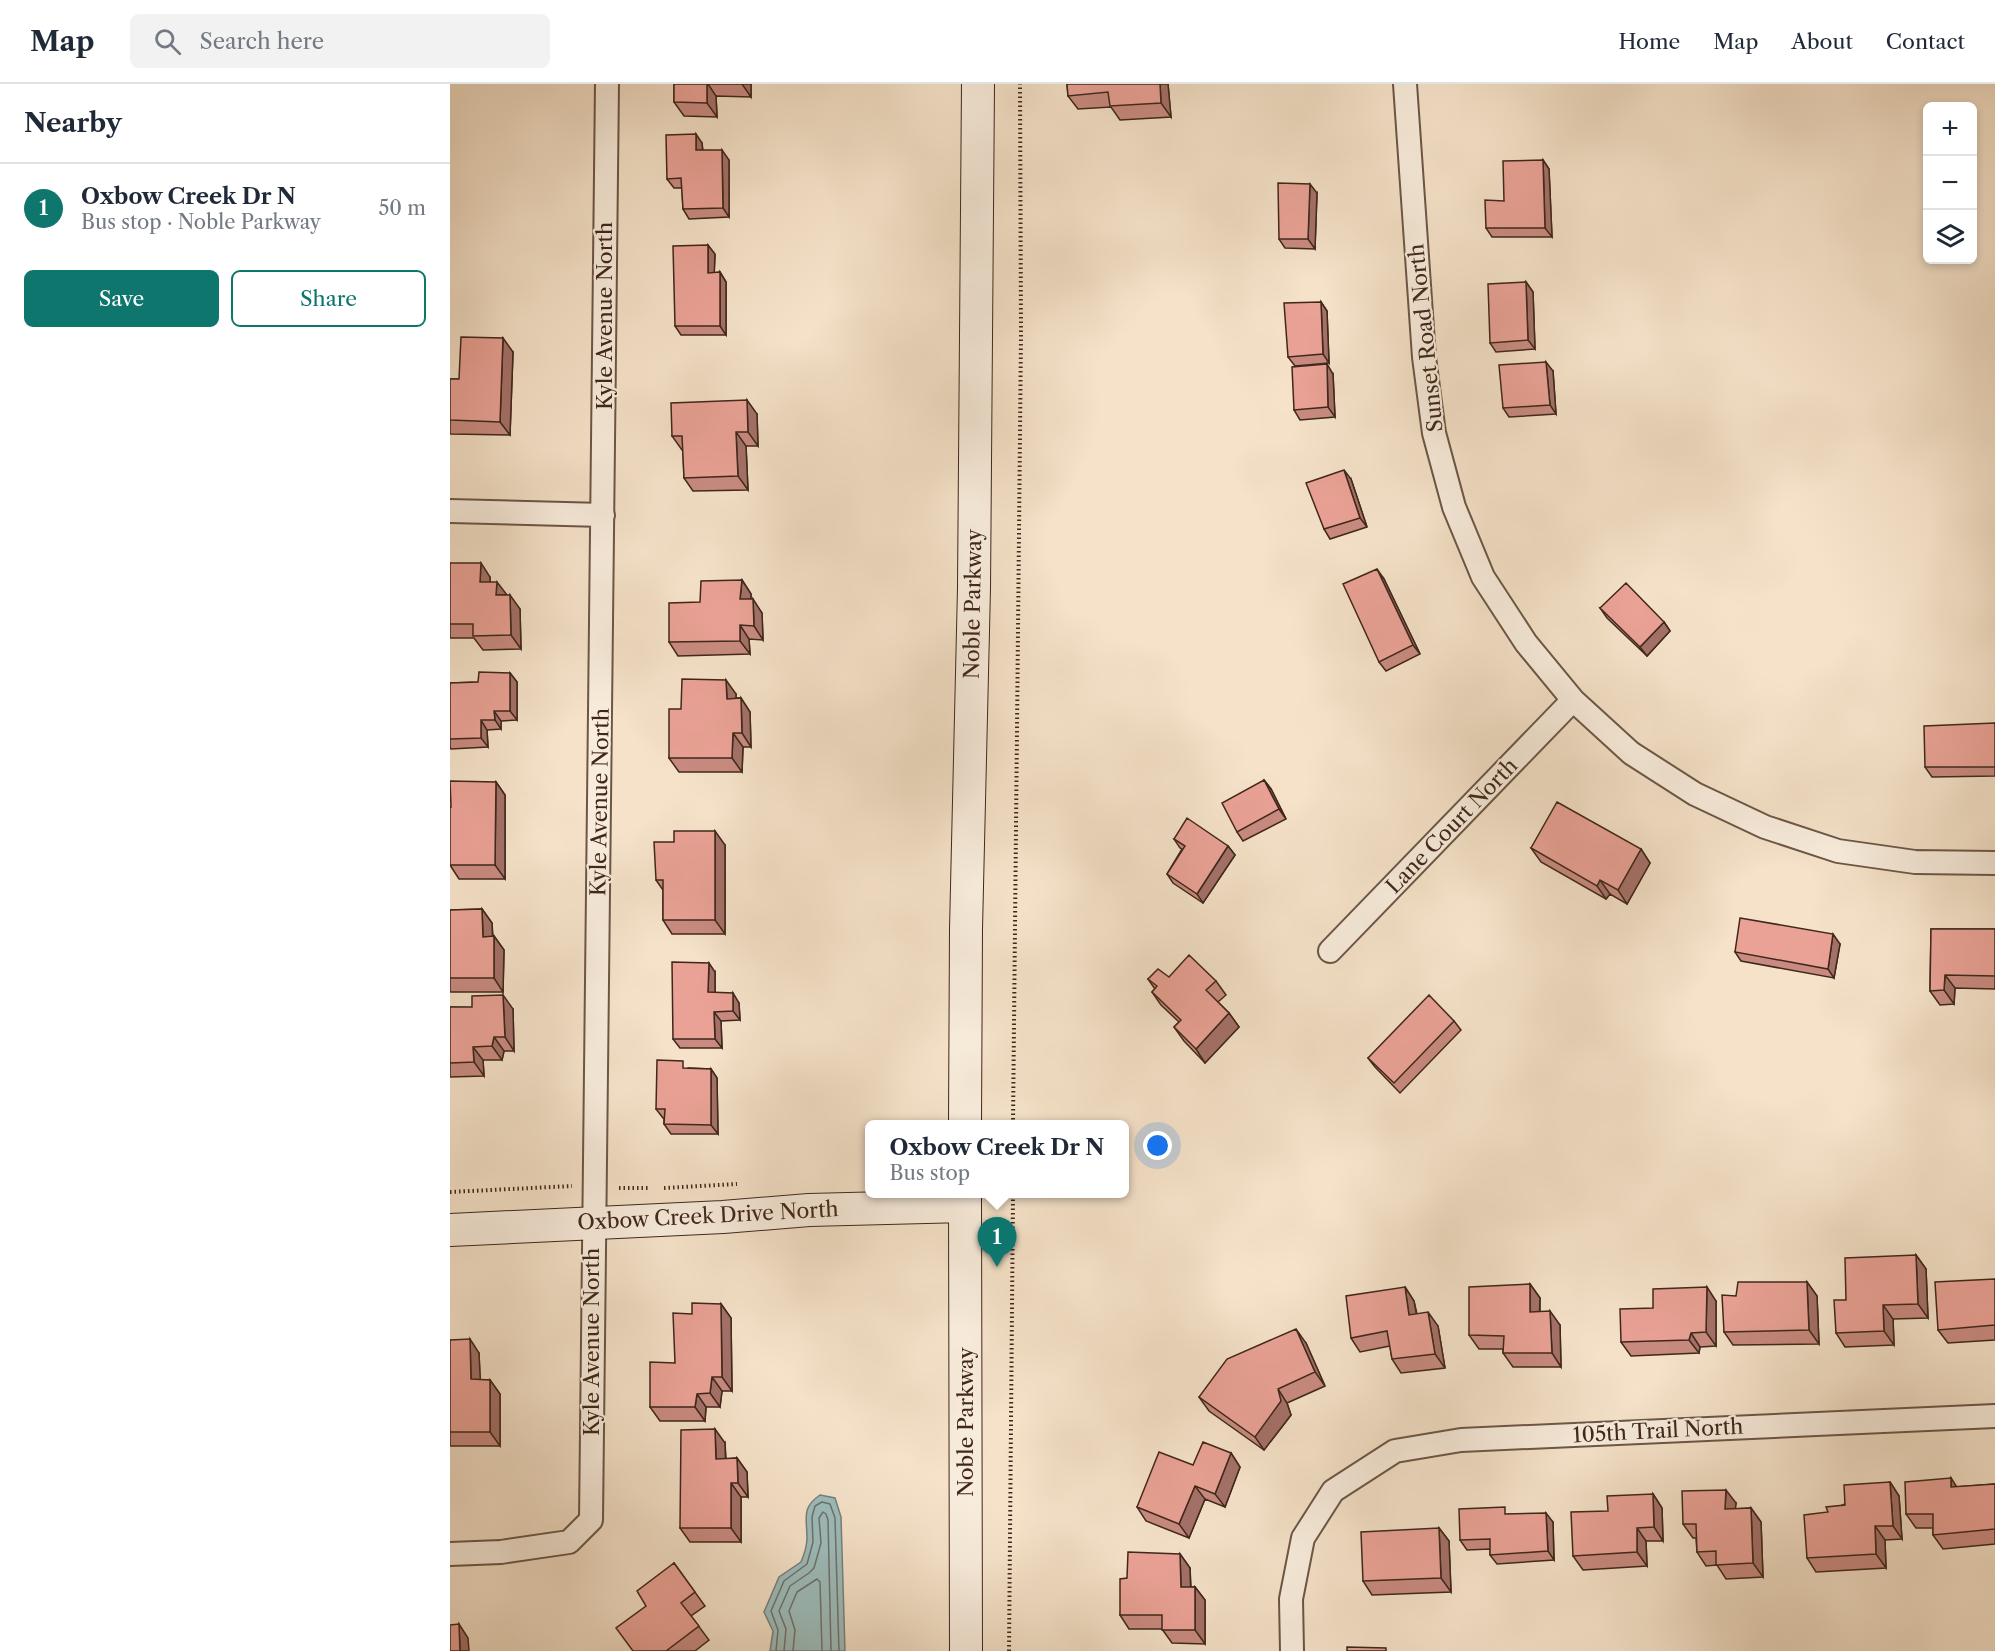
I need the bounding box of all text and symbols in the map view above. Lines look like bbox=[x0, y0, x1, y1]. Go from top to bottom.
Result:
search box bbox=[130, 14, 550, 68]
text: Map bbox=[30, 24, 94, 58]
icon: search bbox=[151, 25, 184, 58]
text: Search here bbox=[199, 28, 324, 55]
text: Home bbox=[1619, 29, 1680, 54]
text: Map bbox=[1713, 29, 1758, 54]
text: About bbox=[1791, 29, 1853, 54]
text: Contact bbox=[1886, 29, 1965, 54]
map controls bbox=[1923, 102, 1977, 264]
button: + bbox=[1923, 102, 1977, 156]
text: Nearby bbox=[24, 107, 122, 139]
button: − bbox=[1923, 156, 1977, 210]
text: Oxbow Creek Dr N bbox=[81, 183, 296, 210]
text: 1 bbox=[39, 196, 48, 220]
text: 50 m bbox=[379, 196, 426, 220]
text: Bus stop · Noble Parkway bbox=[81, 210, 321, 234]
button: layers bbox=[1923, 210, 1977, 264]
street label: Kyle Avenue North bbox=[592, 222, 617, 410]
street label: Sunset Road North bbox=[1403, 243, 1448, 433]
button: Save bbox=[24, 270, 219, 327]
button: Share bbox=[231, 270, 426, 327]
street label: Noble Parkway bbox=[959, 528, 986, 679]
street label: Kyle Avenue North bbox=[585, 708, 614, 896]
street label: Lane Court North bbox=[1381, 753, 1523, 898]
popup bbox=[865, 1120, 1129, 1198]
your location bbox=[1143, 1131, 1172, 1160]
text: Oxbow Creek Dr N bbox=[890, 1134, 1104, 1161]
text: Bus stop bbox=[890, 1161, 970, 1185]
street label: Oxbow Creek Drive North bbox=[577, 1196, 839, 1235]
pin: 1 bbox=[978, 1218, 1016, 1267]
street label: Kyle Avenue North bbox=[579, 1248, 604, 1436]
street label: Noble Parkway bbox=[953, 1347, 978, 1497]
street label: 105th Trail North bbox=[1572, 1414, 1744, 1447]

